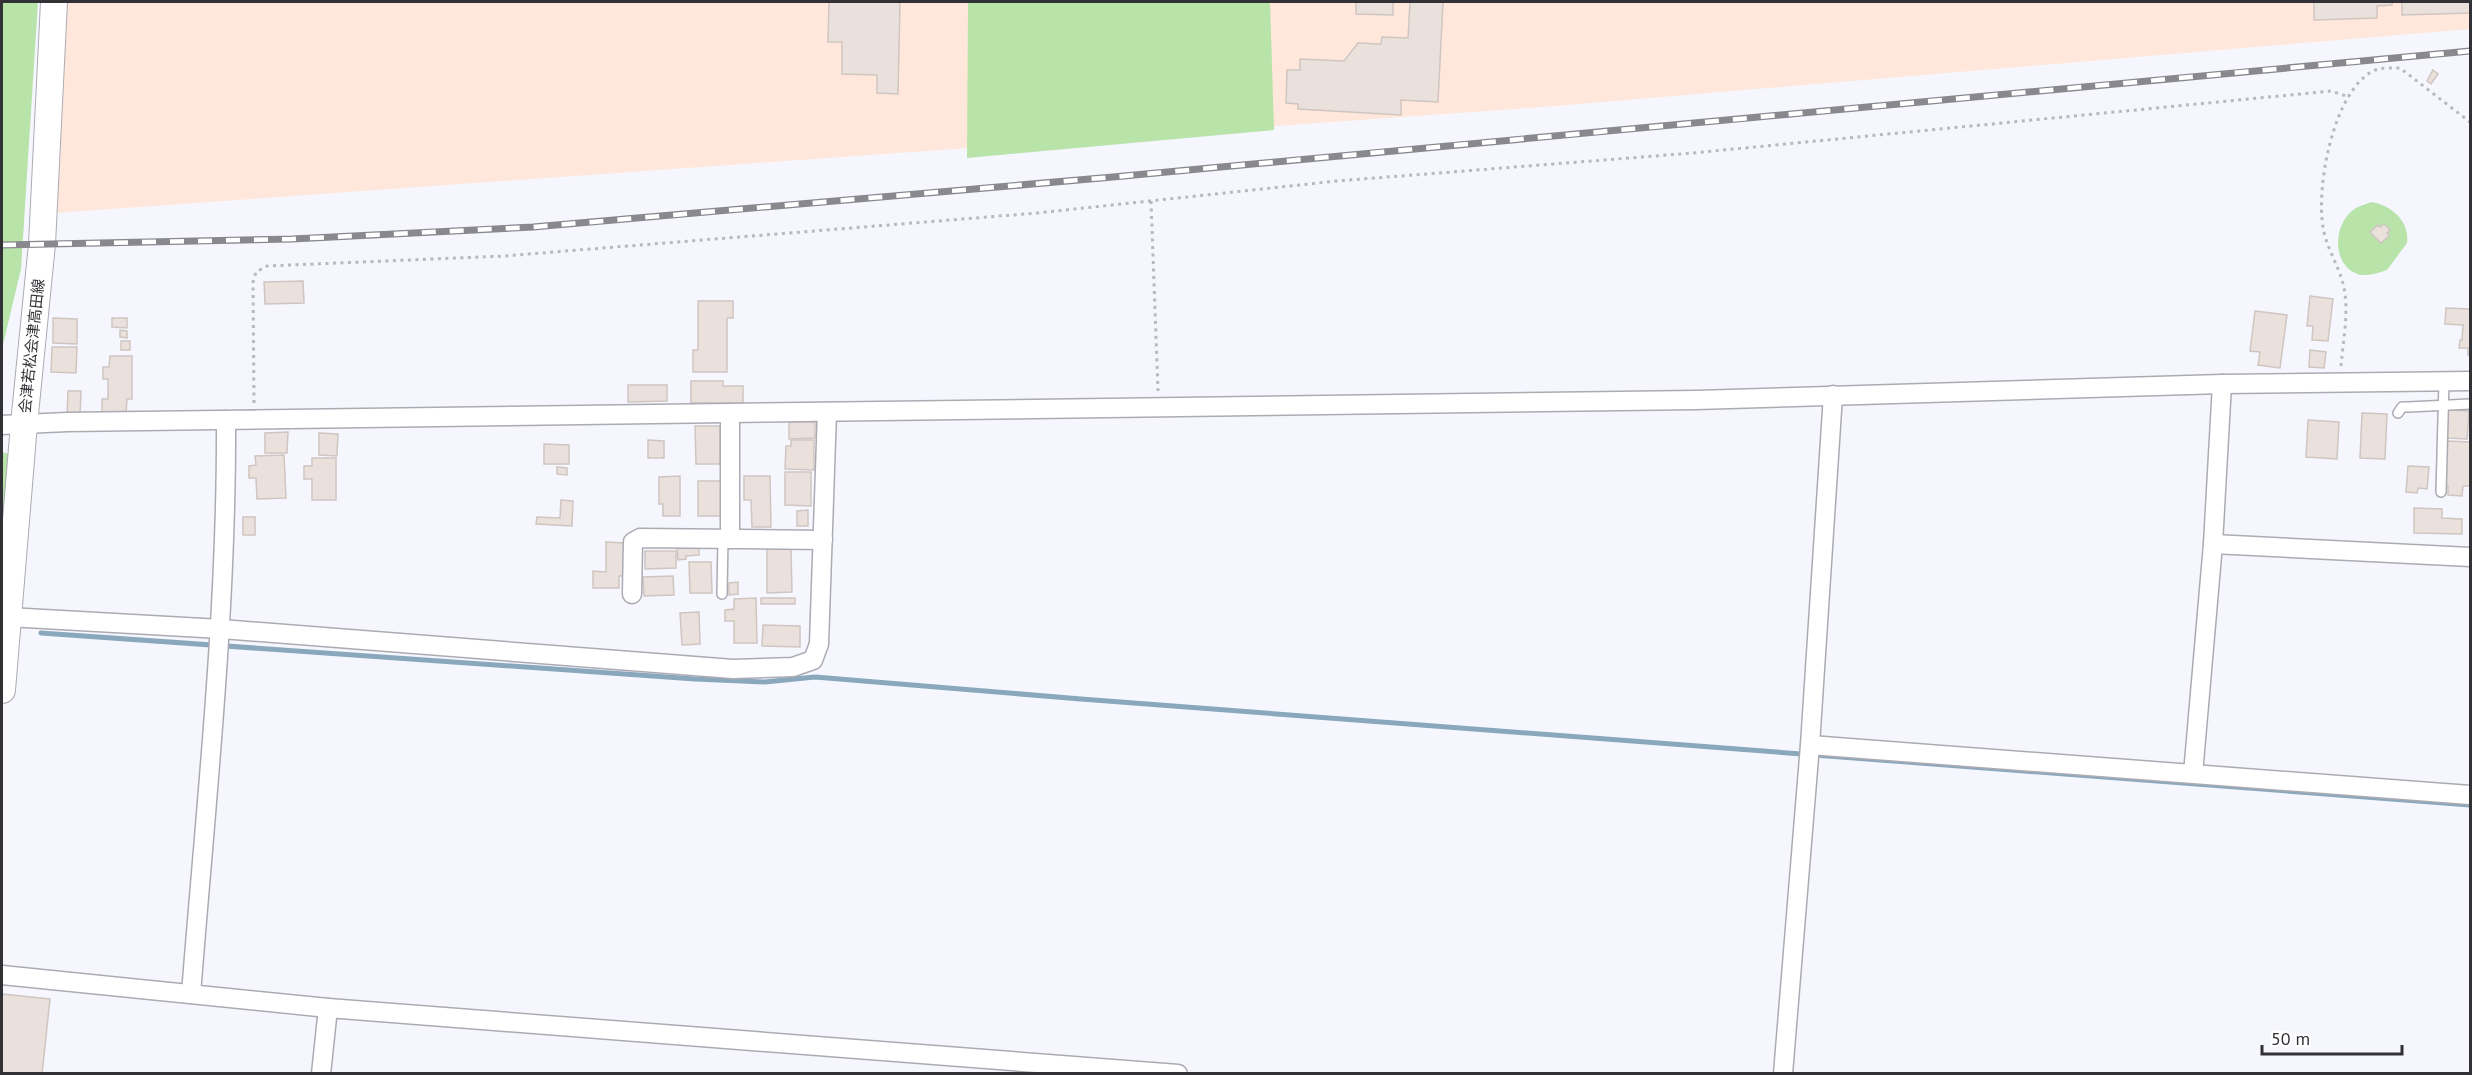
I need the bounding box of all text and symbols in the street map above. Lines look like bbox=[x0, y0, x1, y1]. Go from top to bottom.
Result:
street label: 会津若松会津高田線 bbox=[15, 278, 48, 414]
scale bar bbox=[2262, 1018, 2402, 1056]
text: 50 m bbox=[2271, 1027, 2310, 1050]

